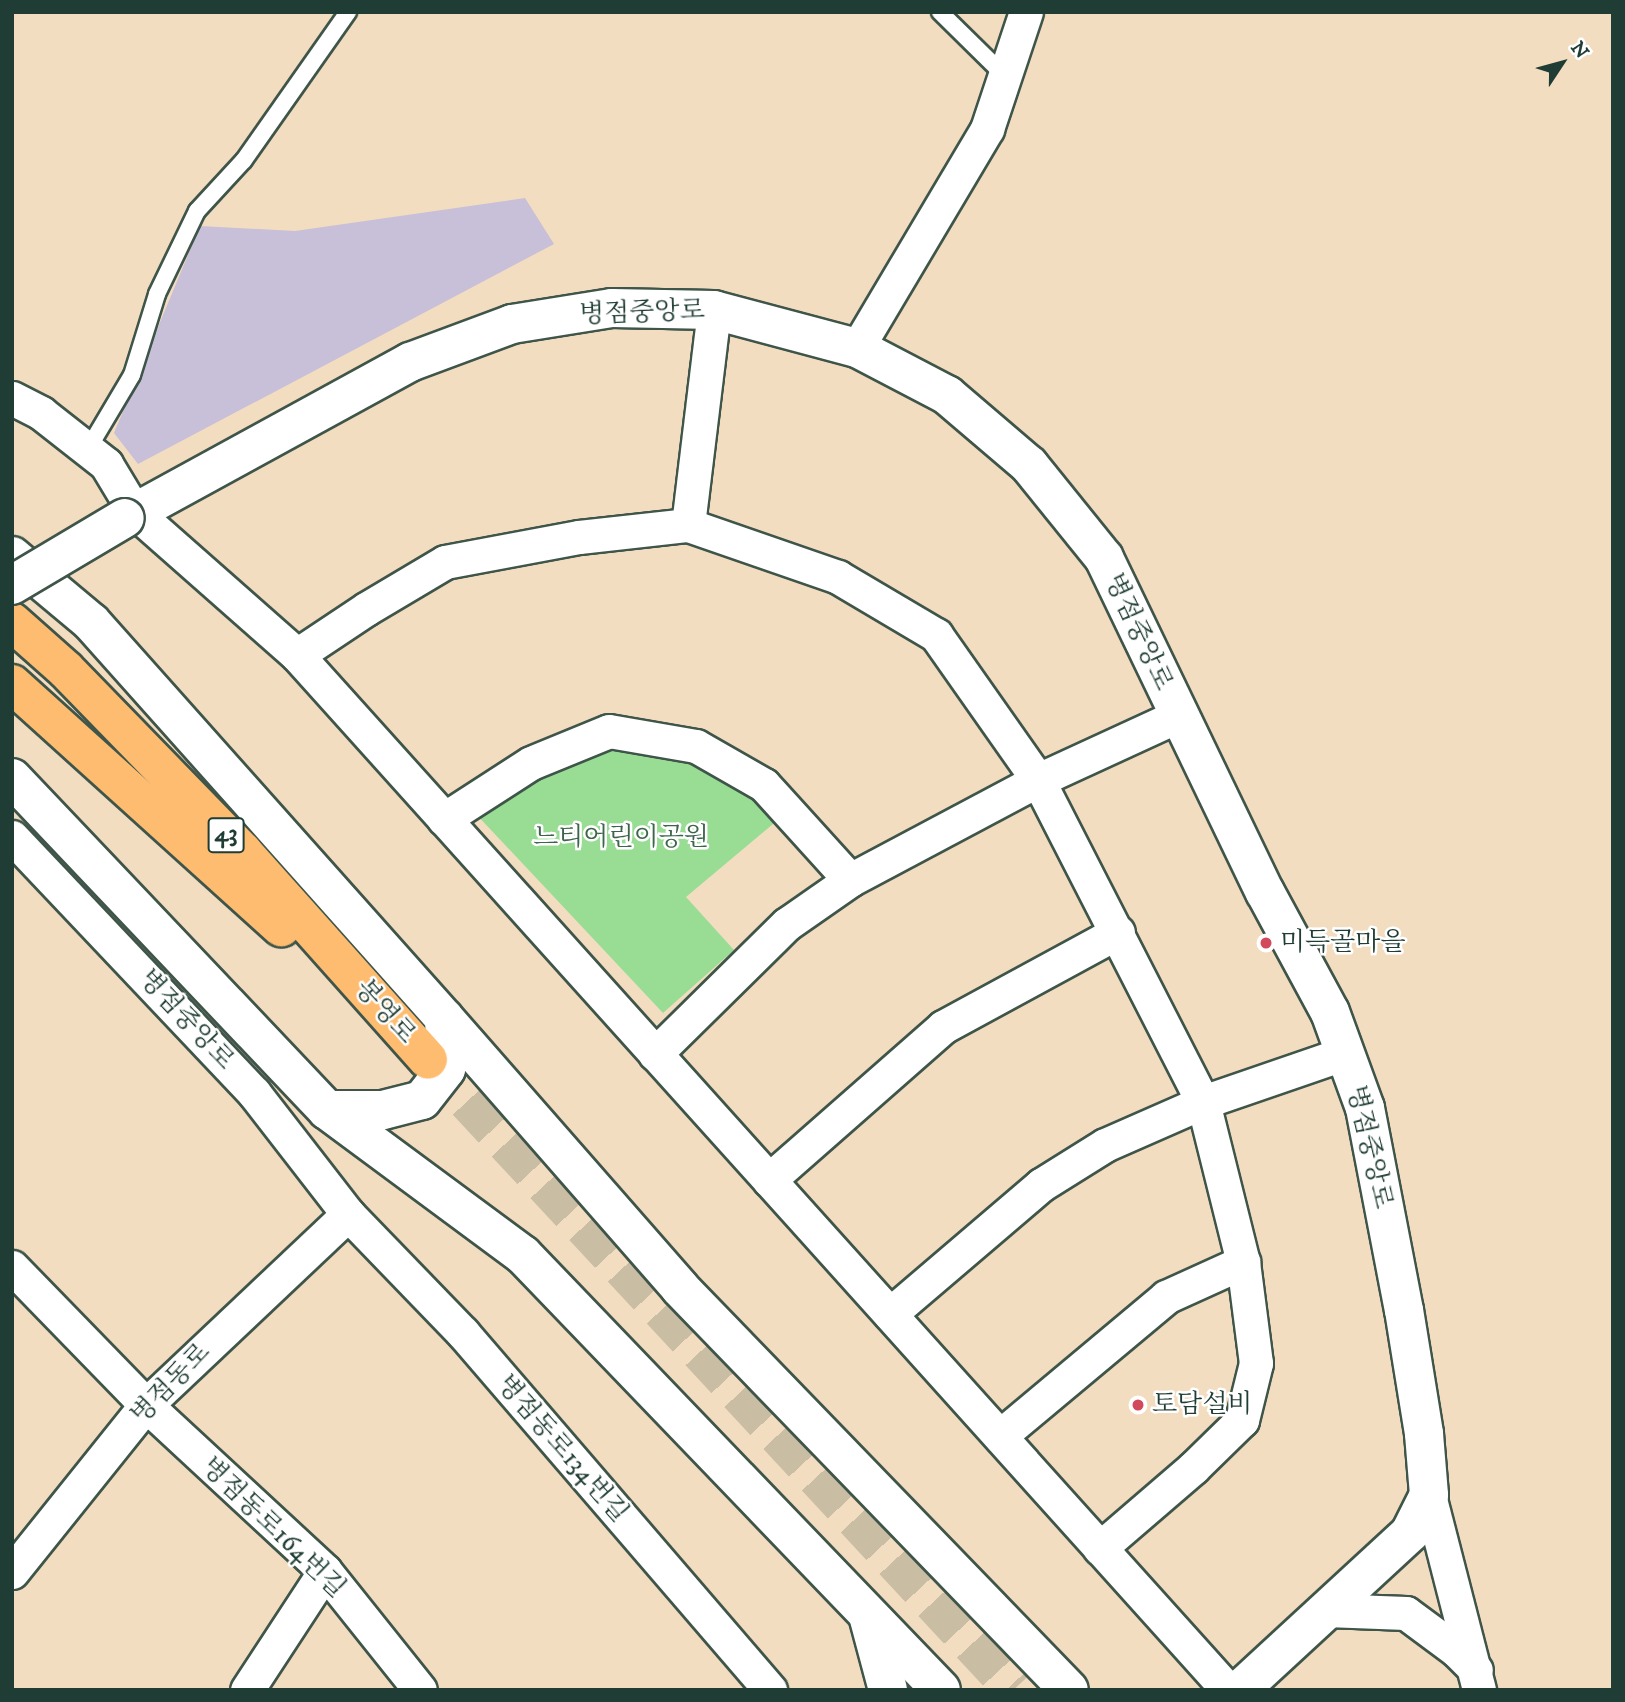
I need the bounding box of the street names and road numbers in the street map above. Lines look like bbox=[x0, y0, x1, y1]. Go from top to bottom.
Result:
street label: 병점중앙로 bbox=[579, 295, 705, 331]
street label: 병점중앙로 bbox=[1097, 569, 1179, 695]
road number: 43 bbox=[207, 814, 245, 856]
street label: 병점중앙로 bbox=[132, 963, 240, 1077]
street label: 봉영로 bbox=[348, 974, 422, 1050]
street label: 병점중앙로 bbox=[1340, 1082, 1398, 1212]
street label: 병점동로 bbox=[125, 1337, 217, 1431]
street label: 병점동로134번길 bbox=[490, 1369, 634, 1529]
street label: 병점동로164번길 bbox=[194, 1451, 352, 1605]

